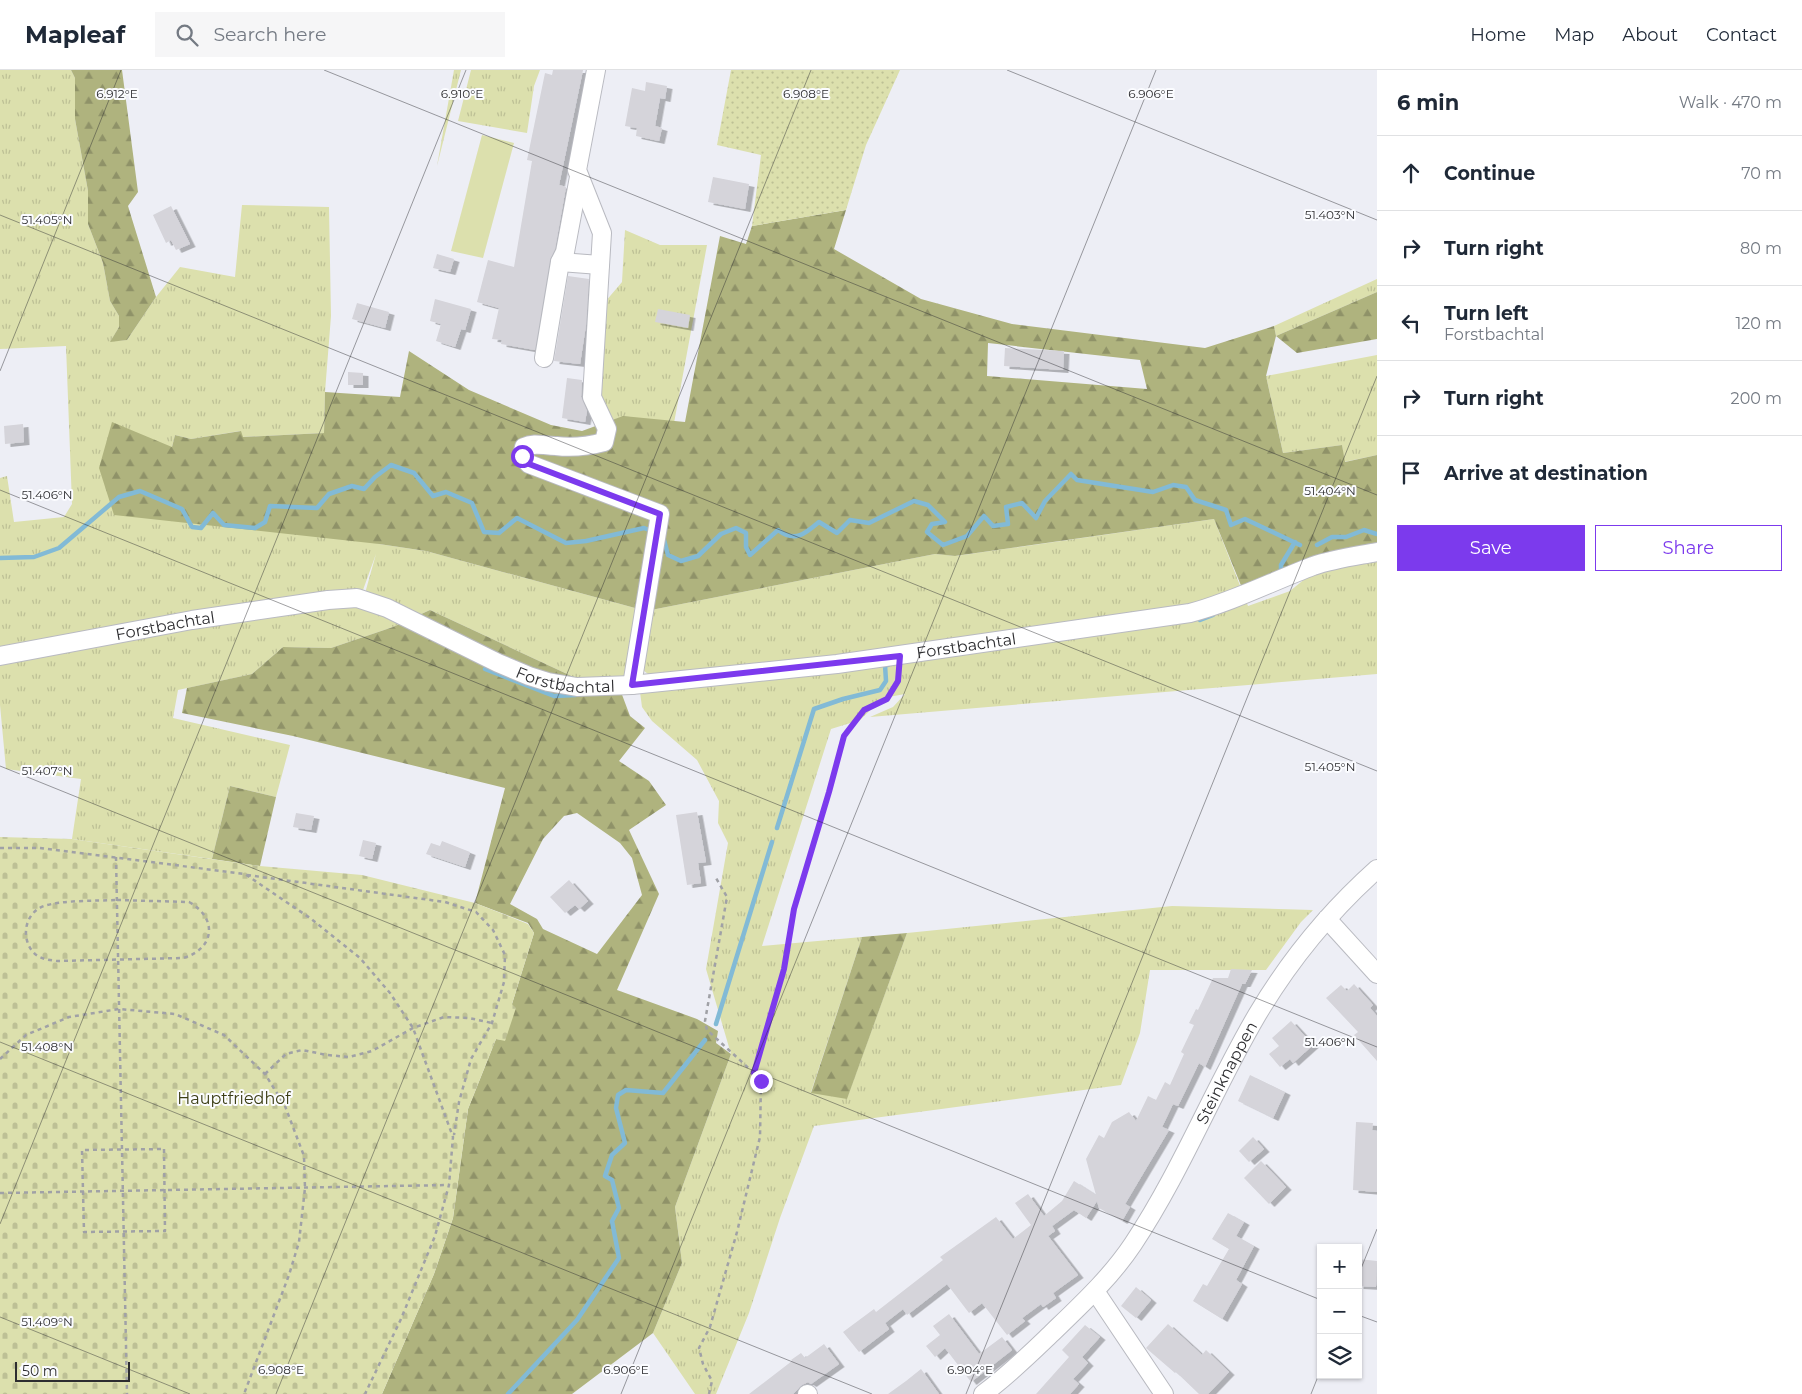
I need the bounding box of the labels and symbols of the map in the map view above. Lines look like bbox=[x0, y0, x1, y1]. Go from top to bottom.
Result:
text: 6.912°E bbox=[96, 86, 138, 101]
text: 6.910°E bbox=[441, 86, 483, 101]
text: 6.908°E bbox=[783, 86, 829, 101]
text: 6.906°E bbox=[1128, 86, 1174, 101]
text: 51.403°N bbox=[1305, 207, 1355, 222]
text: 51.405°N bbox=[22, 212, 72, 227]
route start bbox=[511, 445, 534, 468]
text: 51.404°N bbox=[1304, 483, 1356, 498]
text: 51.406°N bbox=[21, 487, 73, 502]
street label: Forstbachtal bbox=[114, 607, 216, 644]
street label: Forstbachtal bbox=[915, 629, 1017, 662]
street label: Forstbachtal bbox=[513, 662, 615, 697]
text: 51.405°N bbox=[1305, 759, 1355, 774]
text: 51.407°N bbox=[21, 763, 73, 778]
street label: Steinknappen bbox=[1192, 1018, 1261, 1127]
text: 51.406°N bbox=[1304, 1034, 1356, 1049]
text: 51.408°N bbox=[21, 1039, 73, 1054]
route end bbox=[750, 1070, 773, 1093]
park label: Hauptfriedhof bbox=[177, 1089, 291, 1108]
text: 51.409°N bbox=[21, 1314, 73, 1329]
scale bar bbox=[15, 1359, 130, 1382]
text: 6.908°E bbox=[258, 1362, 304, 1377]
text: 6.906°E bbox=[603, 1362, 649, 1377]
text: 6.904°E bbox=[947, 1362, 993, 1377]

